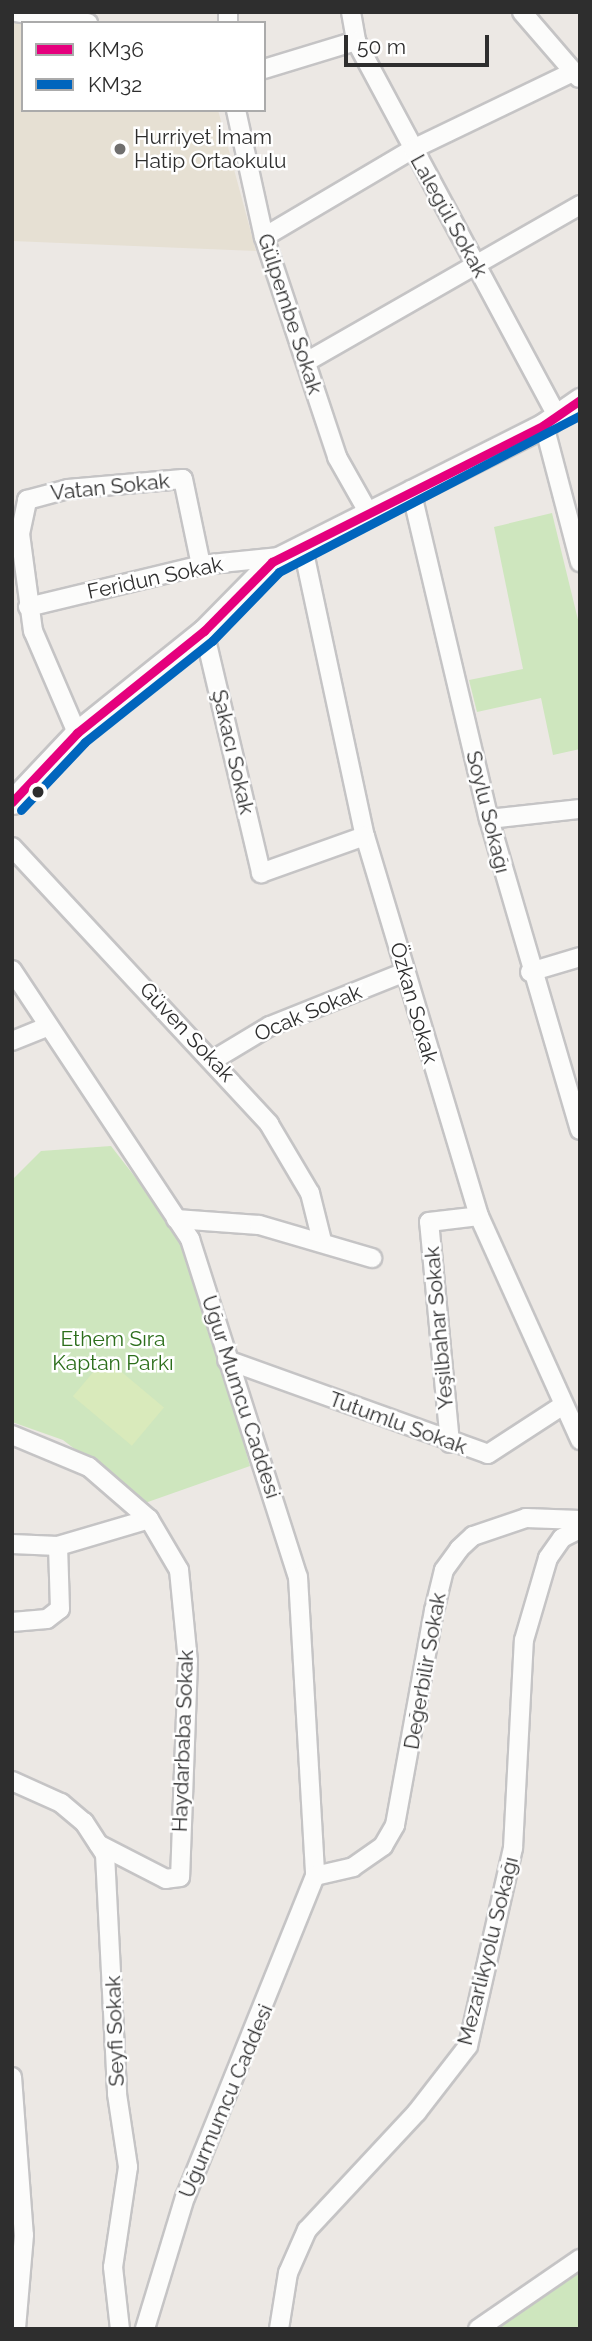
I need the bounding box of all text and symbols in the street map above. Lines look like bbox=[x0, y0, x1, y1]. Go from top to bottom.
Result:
legend bbox=[21, 21, 266, 112]
scale bar bbox=[347, 21, 492, 65]
text: 50 m bbox=[357, 34, 406, 59]
text: KM36 bbox=[88, 37, 144, 62]
text: KM32 bbox=[88, 72, 142, 97]
place label: Hurriyet İmam Hatip Ortaokulu bbox=[134, 124, 287, 174]
marker: Hurriyet İmam Hatip Ortaokulu bbox=[112, 141, 128, 157]
street label: Lalegül Sokak bbox=[405, 150, 493, 282]
street label: Gülpembe Sokak bbox=[252, 231, 328, 397]
street label: Vatan Sokak bbox=[49, 468, 171, 506]
street label: Feridun Sokak bbox=[85, 551, 225, 605]
street label: Şakacı Sokak bbox=[206, 687, 260, 817]
street label: Soylu Sokağı bbox=[461, 748, 515, 876]
unlabelled marker bbox=[31, 785, 45, 799]
street label: Özkan Sokak bbox=[385, 939, 443, 1067]
street label: Güven Sokak bbox=[134, 977, 240, 1087]
street label: Ocak Sokak bbox=[251, 979, 365, 1047]
street label: Yeşilbahar Sokak bbox=[419, 1245, 459, 1411]
street label: Uğur Mumcu Caddesi bbox=[196, 1292, 286, 1502]
park label: Ethem Sıra Kaptan Parkı bbox=[52, 1326, 174, 1376]
street label: Tutumlu Sokak bbox=[326, 1386, 470, 1460]
street label: Değerbilir Sokak bbox=[399, 1590, 451, 1752]
street label: Haydarbaba Sokak bbox=[167, 1649, 199, 1833]
street label: Mezarlıkyolu Sokağı bbox=[452, 1854, 524, 2048]
street label: Seyfi Sokak bbox=[100, 1975, 130, 2087]
street label: Uğurmumcu Caddesi bbox=[174, 2000, 278, 2202]

